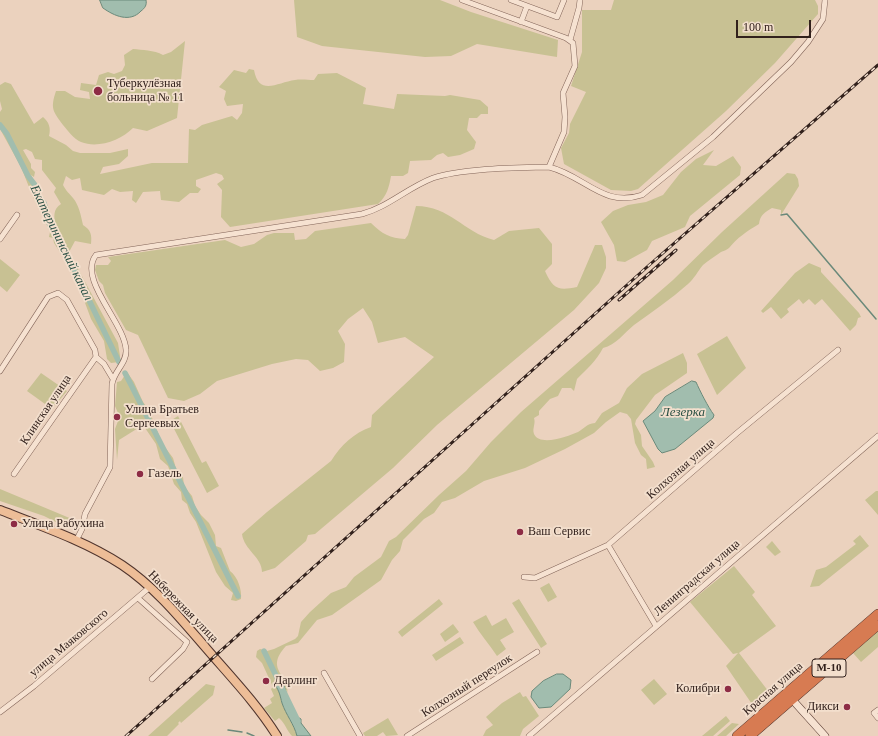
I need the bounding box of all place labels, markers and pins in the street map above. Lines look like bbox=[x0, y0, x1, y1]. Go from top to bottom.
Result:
place label: Туберкулёзная больница № 11 bbox=[107, 77, 184, 105]
marker: Туберкулёзная больница № 11 bbox=[92, 85, 104, 97]
place label: Улица Братьев Сергеевых bbox=[125, 403, 199, 431]
marker: Улица Братьев Сергеевых bbox=[112, 412, 122, 422]
place label: Газель bbox=[148, 467, 181, 481]
marker: Газель bbox=[135, 469, 145, 479]
place label: Улица Рабухина bbox=[22, 517, 104, 531]
marker: Улица Рабухина bbox=[9, 519, 19, 529]
place label: Ваш Сервис bbox=[528, 525, 590, 539]
marker: Ваш Сервис bbox=[515, 527, 525, 537]
place label: Дарлинг bbox=[274, 674, 317, 688]
marker: Дарлинг bbox=[261, 676, 271, 686]
place label: Колибри bbox=[676, 682, 720, 696]
marker: Колибри bbox=[723, 684, 733, 694]
place label: Дикси bbox=[807, 700, 839, 714]
marker: Дикси bbox=[842, 702, 852, 712]

